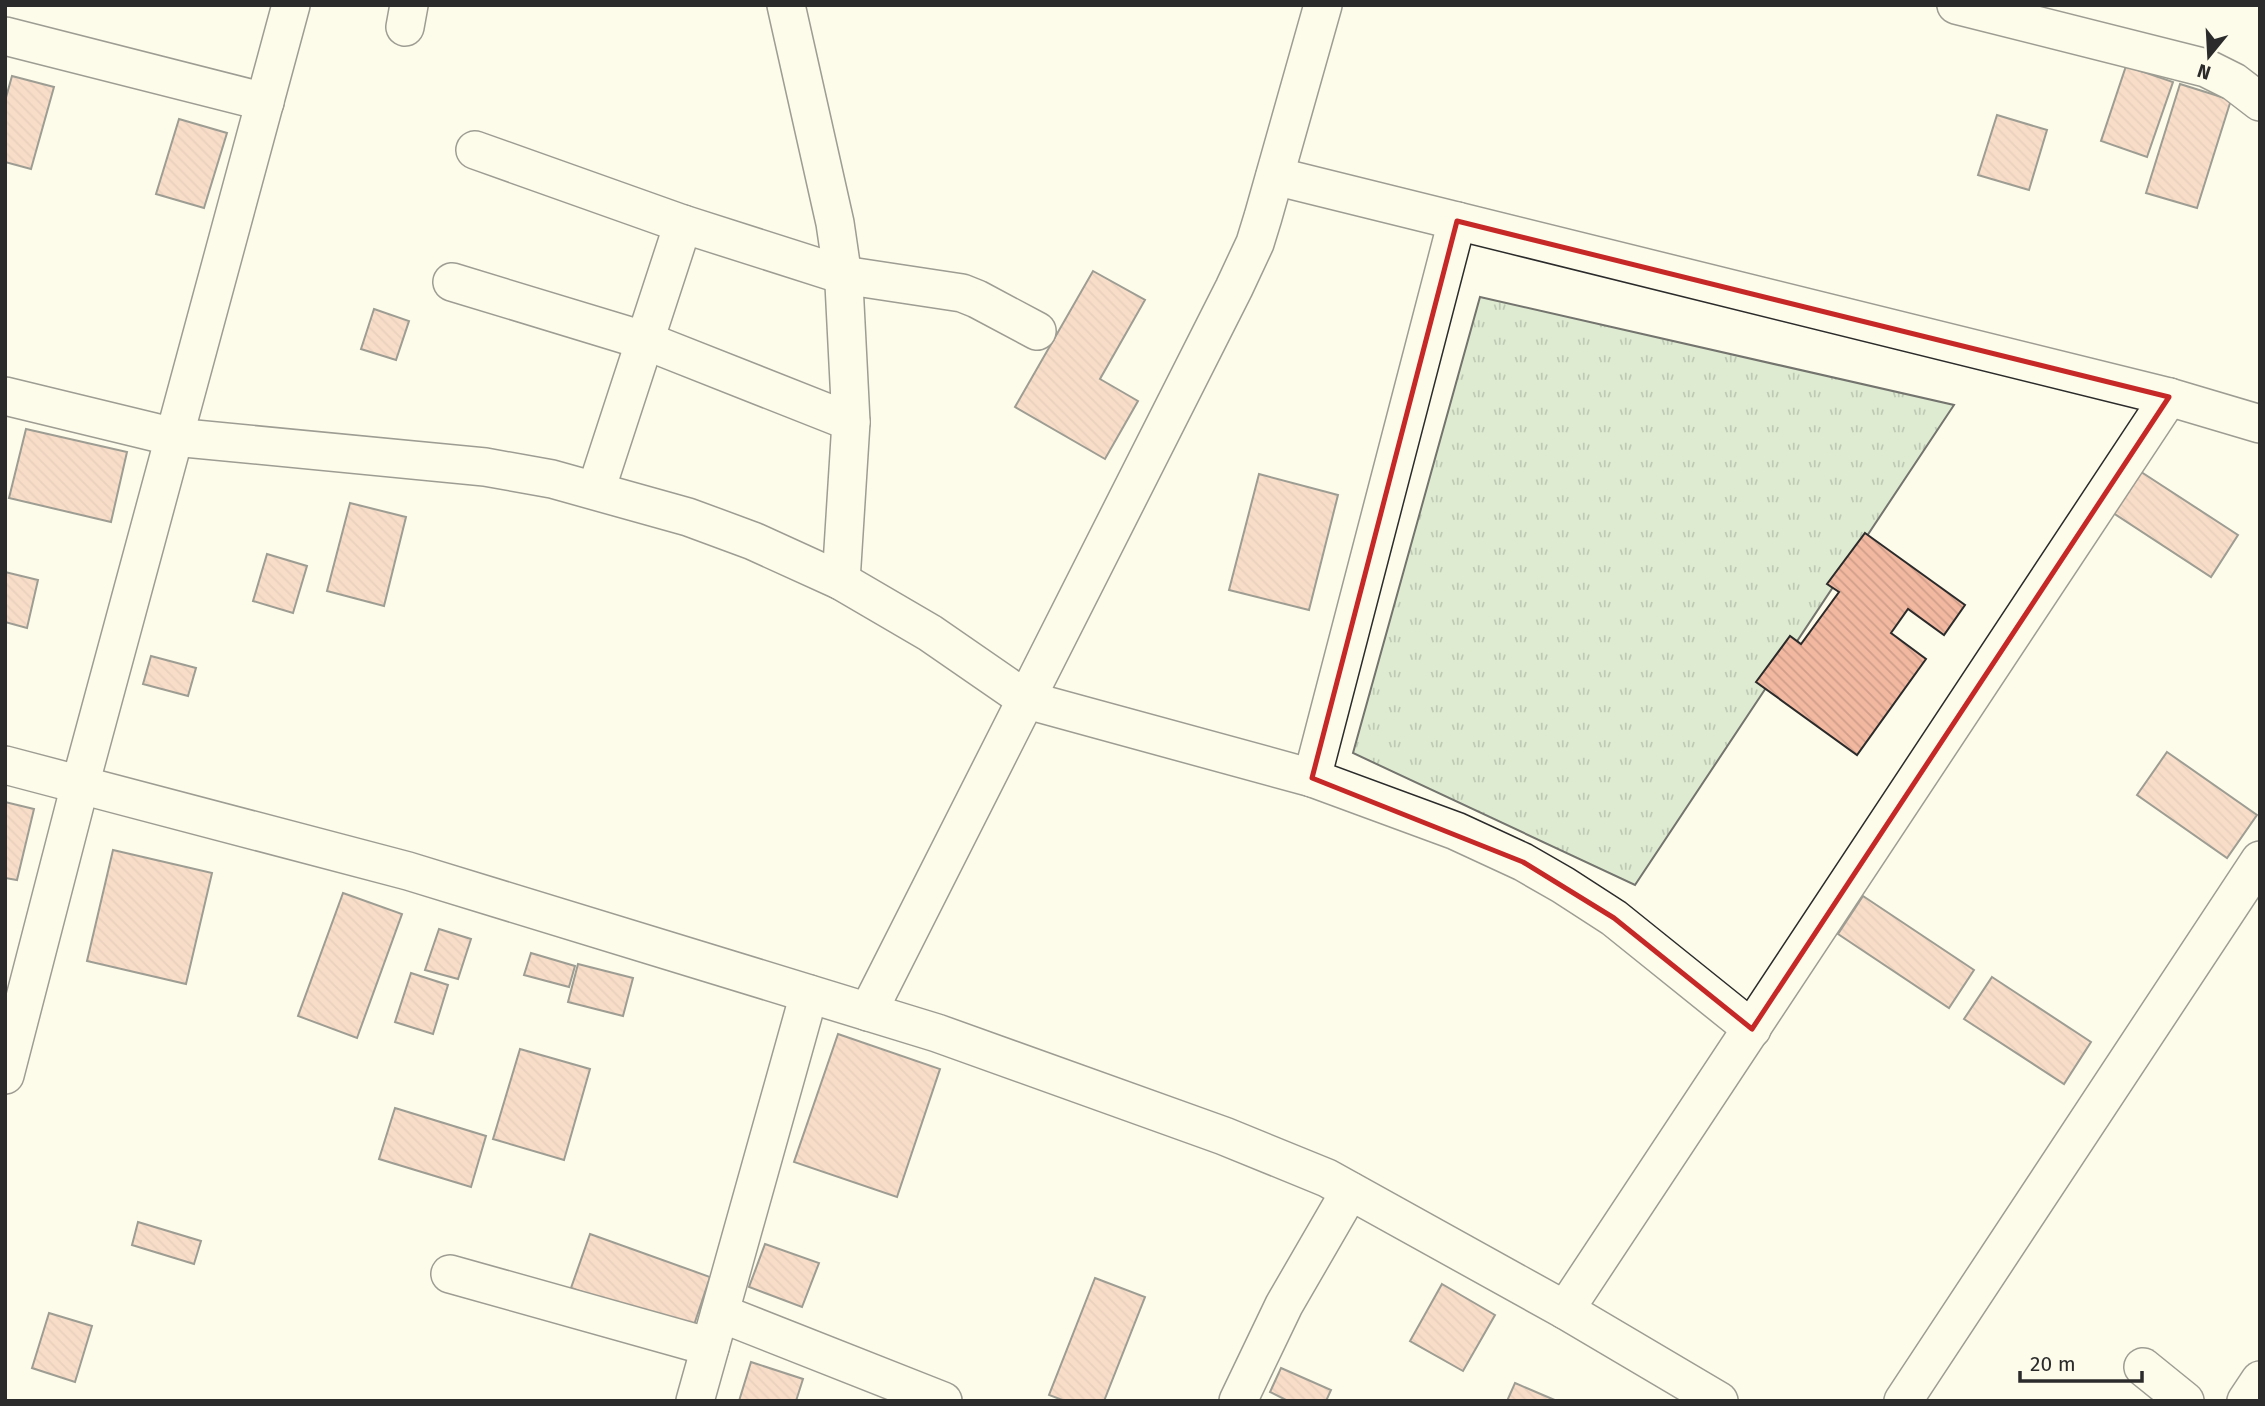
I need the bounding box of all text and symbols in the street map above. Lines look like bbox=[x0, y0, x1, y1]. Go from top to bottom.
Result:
north arrow bbox=[2174, 21, 2244, 91]
text: N bbox=[2194, 59, 2213, 85]
scale bar bbox=[2020, 1340, 2142, 1384]
text: 20 m bbox=[2030, 1351, 2076, 1377]

